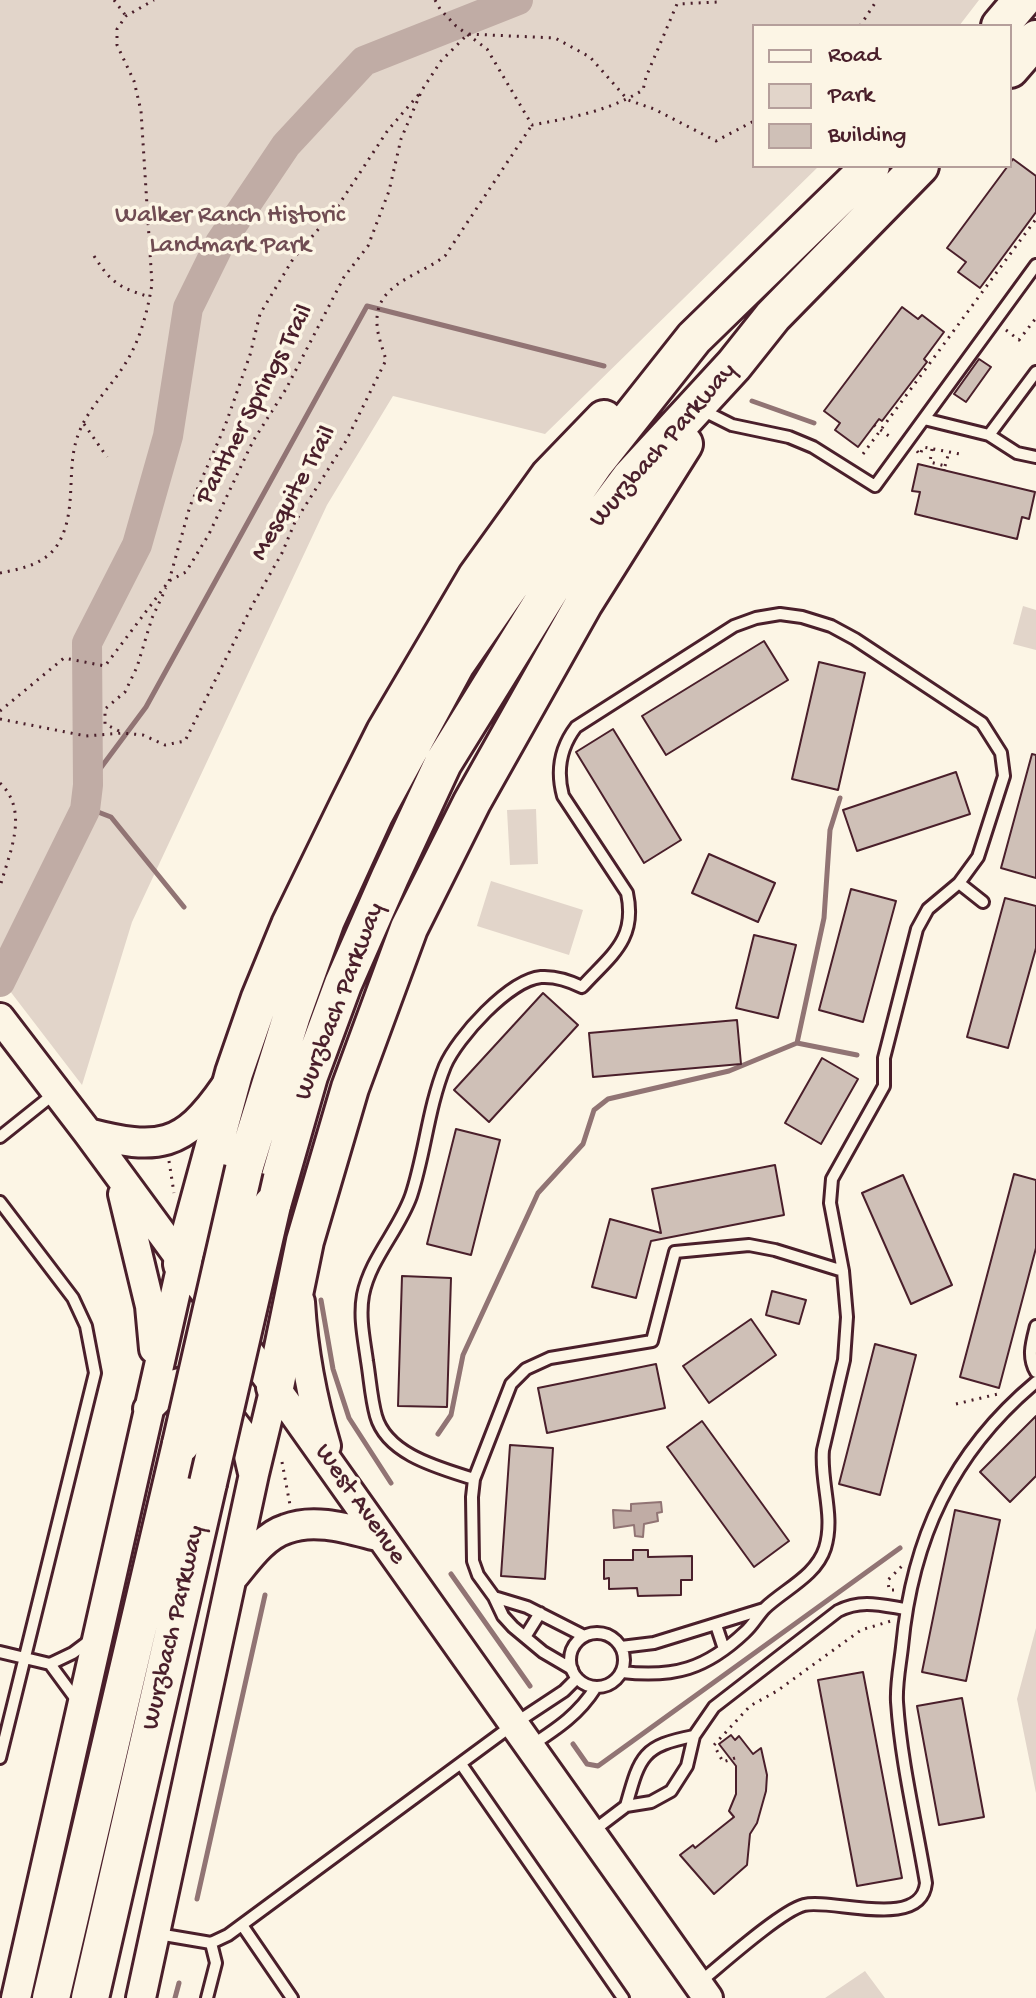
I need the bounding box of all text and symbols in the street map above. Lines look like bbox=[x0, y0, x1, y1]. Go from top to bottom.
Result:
legend bbox=[752, 24, 1012, 168]
text: Road bbox=[828, 42, 880, 71]
text: Park bbox=[828, 82, 874, 111]
text: Building bbox=[828, 122, 906, 151]
park label: Walker Ranch Historic Landmark Park bbox=[115, 201, 345, 262]
street label: Panther Springs Trail bbox=[190, 300, 322, 510]
street label: Wurzbach Parkway bbox=[584, 357, 744, 535]
street label: Mesquite Trail bbox=[245, 421, 345, 567]
street label: Wurzbach Parkway bbox=[289, 899, 393, 1105]
street label: West Avenue bbox=[306, 1439, 412, 1571]
street label: Wurzbach Parkway bbox=[136, 1523, 214, 1733]

